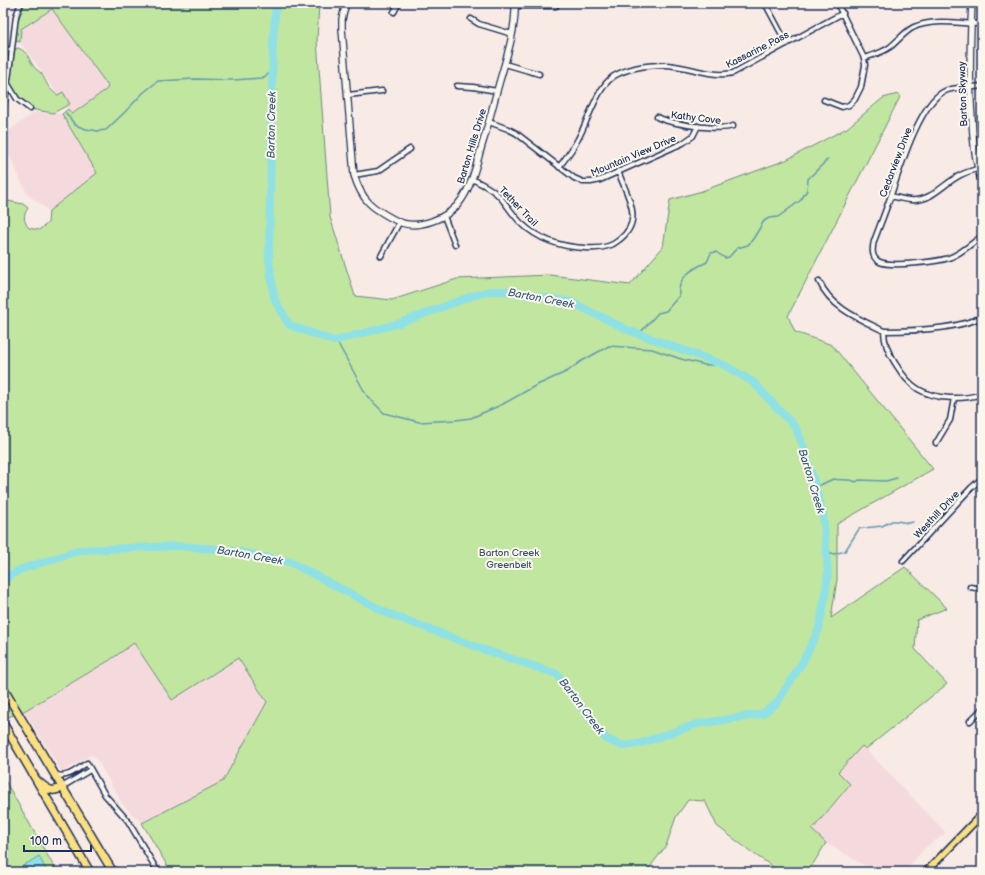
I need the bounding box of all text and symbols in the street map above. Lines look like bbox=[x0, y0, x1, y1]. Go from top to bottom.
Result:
street label: Kassarine Pass bbox=[724, 29, 791, 71]
street label: Barton Skyway bbox=[956, 61, 970, 127]
water label: Barton Creek bbox=[264, 91, 279, 158]
street label: Barton Hills Drive bbox=[455, 107, 489, 185]
street label: Kathy Cove bbox=[670, 109, 722, 127]
street label: Cedarview Drive bbox=[877, 126, 915, 199]
street label: Mountain View Drive bbox=[589, 132, 678, 179]
street label: Tether Trail bbox=[496, 184, 540, 229]
water label: Barton Creek bbox=[507, 286, 575, 311]
water label: Barton Creek bbox=[796, 447, 828, 516]
street label: Westhill Drive bbox=[912, 488, 962, 541]
water label: Barton Creek bbox=[216, 543, 284, 568]
park label: Barton Creek Greenbelt bbox=[479, 547, 539, 571]
water label: Barton Creek bbox=[556, 676, 607, 737]
scale bar bbox=[24, 827, 91, 853]
text: 100 m bbox=[30, 834, 62, 849]

